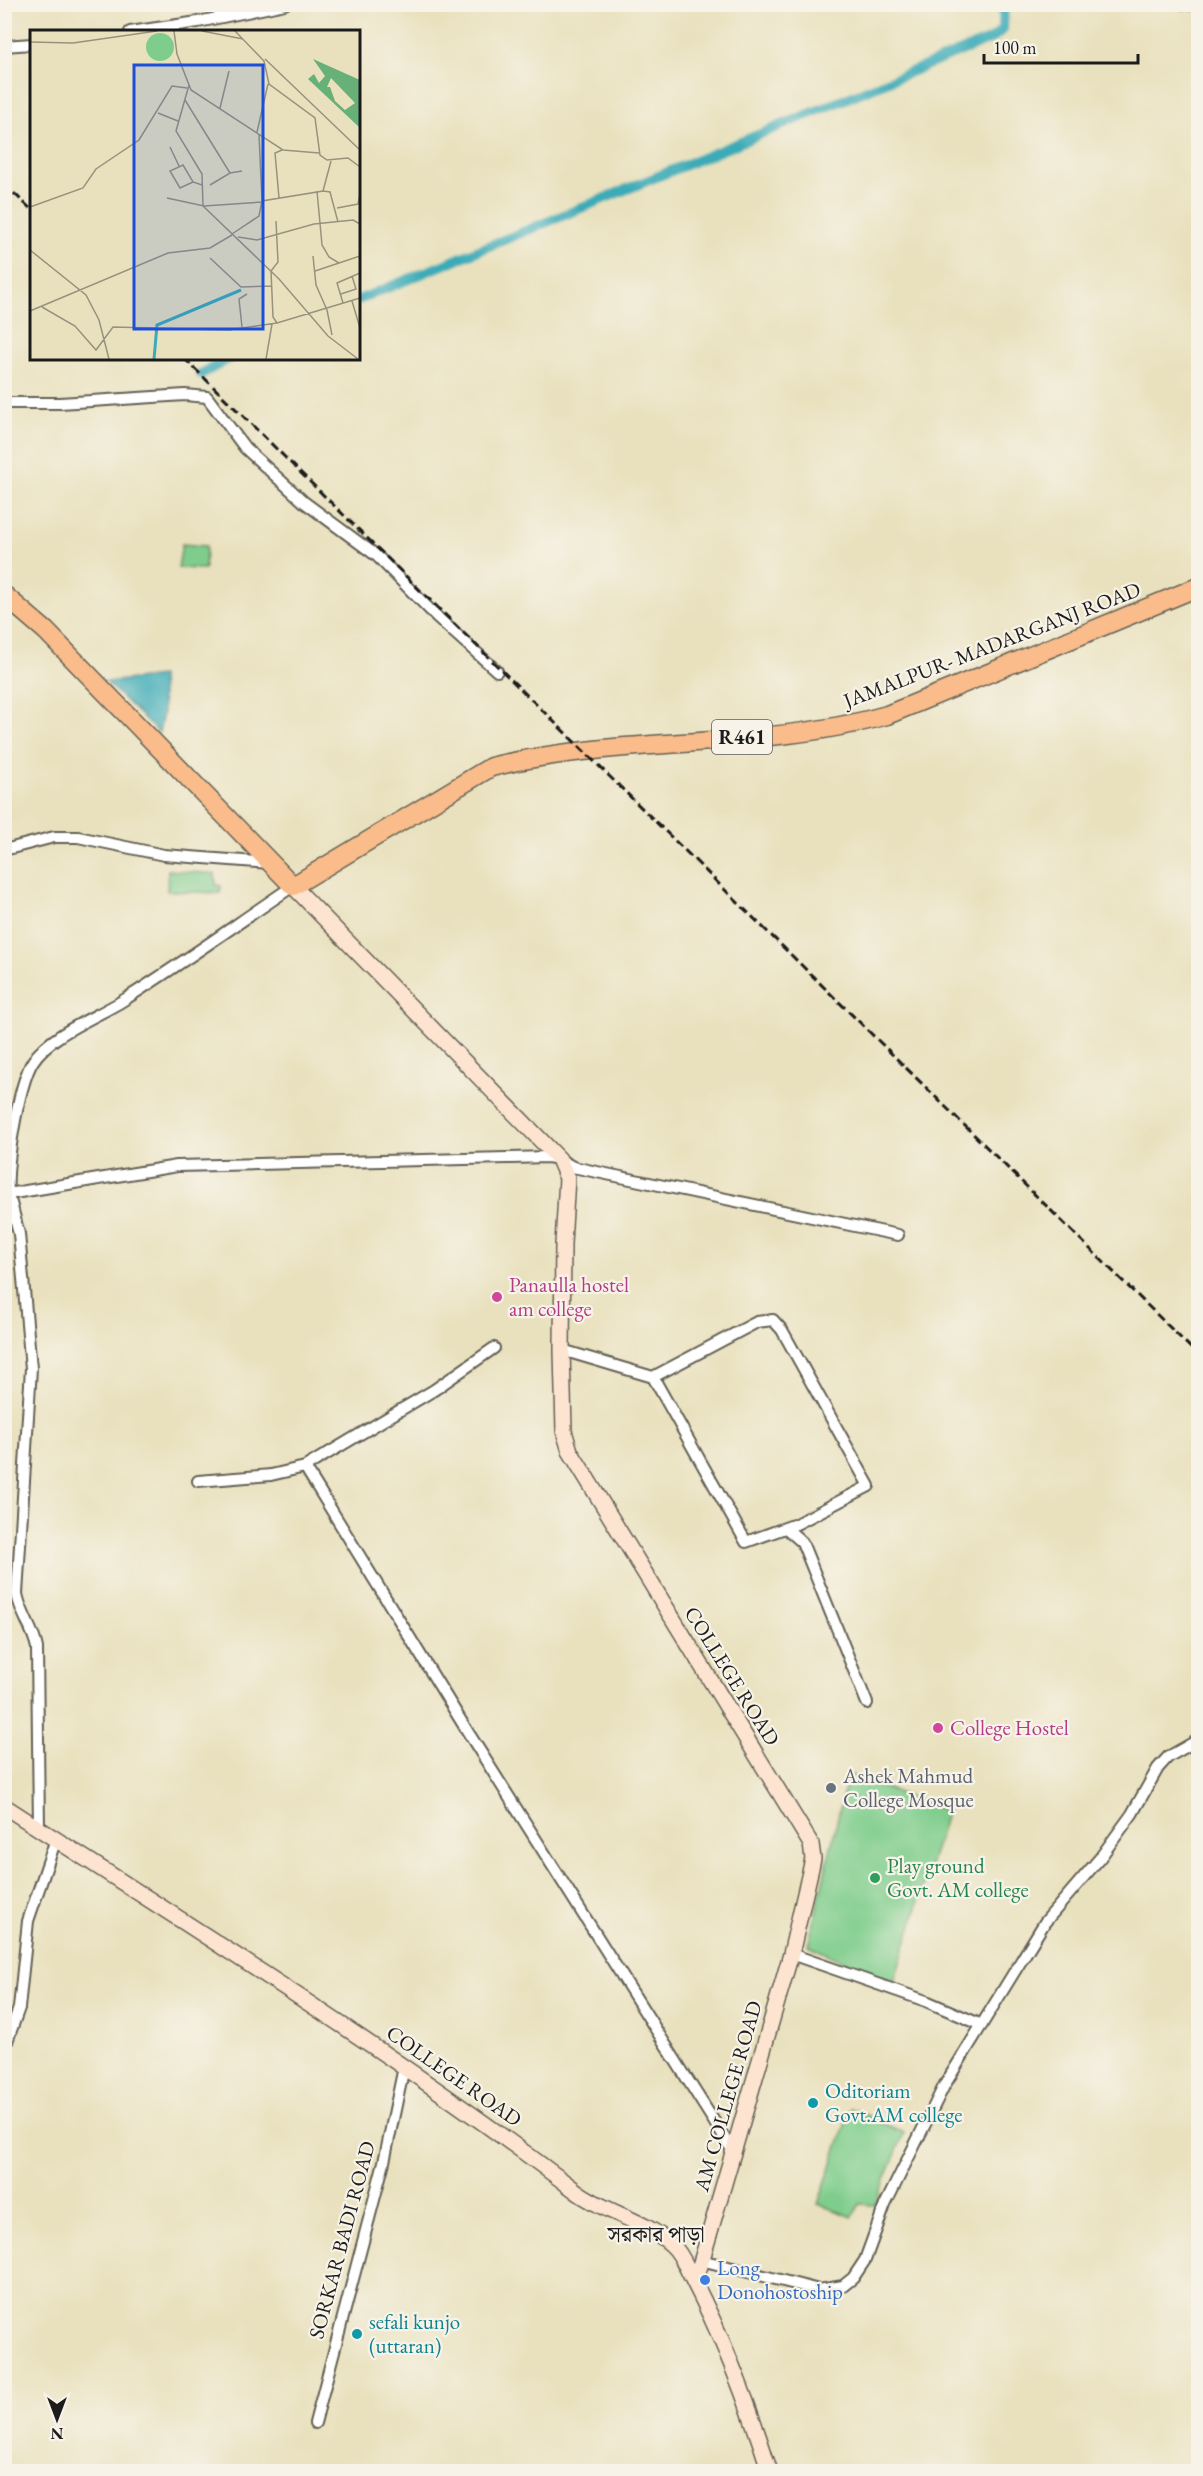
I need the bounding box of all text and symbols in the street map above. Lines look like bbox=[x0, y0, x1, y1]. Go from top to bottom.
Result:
scale bar bbox=[984, 27, 1138, 65]
inset map bbox=[30, 30, 360, 360]
text: 100 m bbox=[993, 36, 1037, 59]
street label: JAMALPUR- MADARGANJ ROAD bbox=[838, 575, 1144, 714]
road number: R461 bbox=[712, 720, 772, 754]
place label: Panaulla hostel am college bbox=[509, 1271, 629, 1322]
marker: Panaulla hostel am college bbox=[490, 1290, 504, 1304]
street label: COLLEGE ROAD bbox=[679, 1601, 786, 1751]
place label: College Hostel bbox=[950, 1714, 1069, 1741]
marker: College Hostel bbox=[931, 1721, 945, 1735]
place label: Ashek Mahmud College Mosque bbox=[842, 1762, 974, 1813]
marker: Ashek Mahmud College Mosque bbox=[824, 1781, 838, 1795]
place label: Play ground Govt. AM college bbox=[887, 1852, 1029, 1903]
marker: Play ground Govt. AM college bbox=[868, 1871, 882, 1885]
street label: AM COLLEGE ROAD bbox=[687, 1997, 768, 2195]
street label: COLLEGE ROAD bbox=[381, 2019, 527, 2132]
place label: Oditoriam Govt.AM college bbox=[825, 2077, 962, 2128]
marker: Oditoriam Govt.AM college bbox=[806, 2096, 820, 2110]
street label: SORKAR BADI ROAD bbox=[302, 2138, 381, 2342]
district label: সরকার পাড়া bbox=[607, 2220, 704, 2249]
place label: Long Donohostoship bbox=[717, 2254, 843, 2305]
marker: Long Donohostoship bbox=[698, 2273, 712, 2287]
place label: sefali kunjo (uttaran) bbox=[369, 2308, 460, 2359]
marker: sefali kunjo (uttaran) bbox=[350, 2327, 364, 2341]
north arrow bbox=[27, 2389, 87, 2449]
text: N bbox=[50, 2423, 63, 2444]

